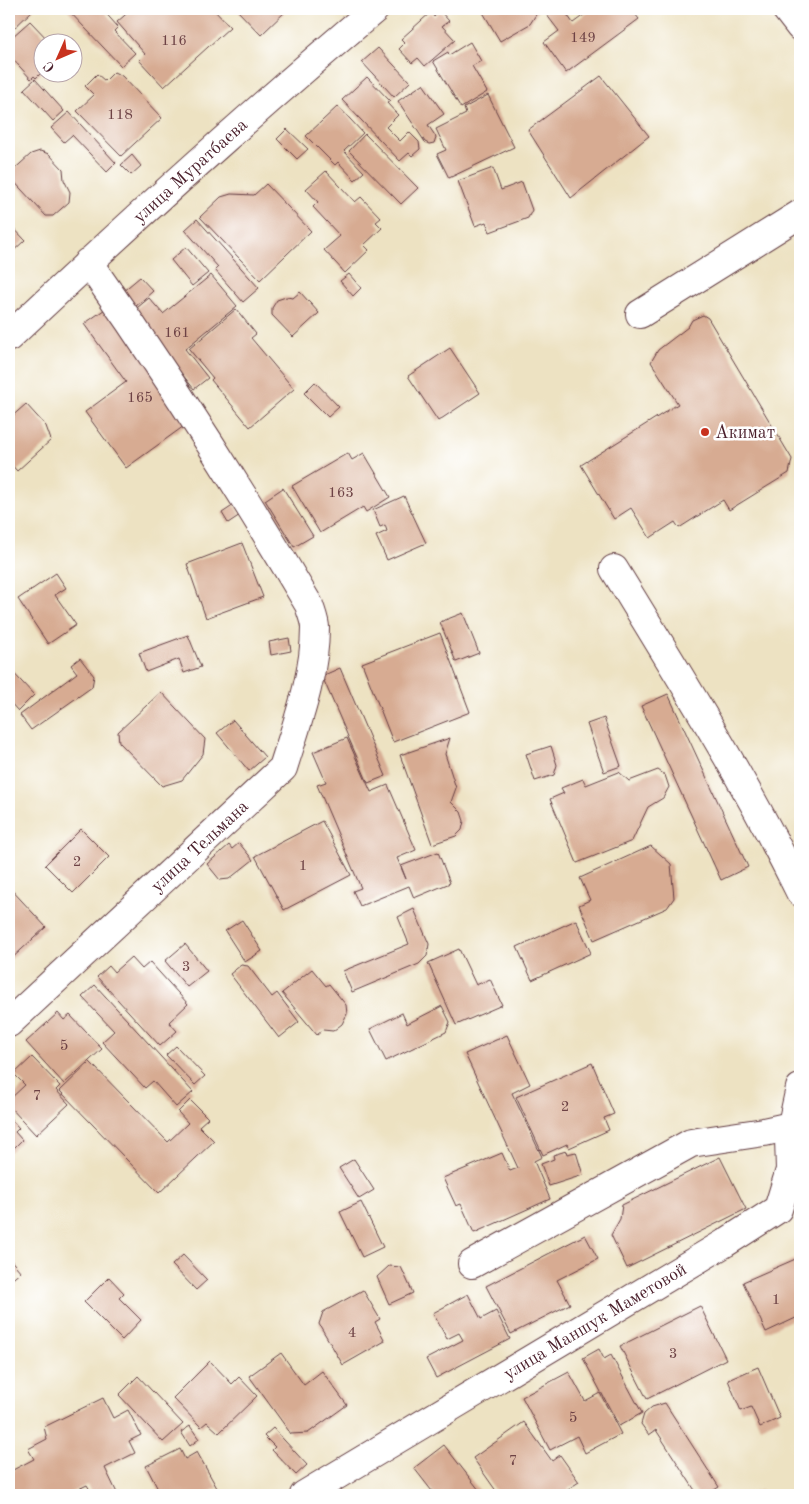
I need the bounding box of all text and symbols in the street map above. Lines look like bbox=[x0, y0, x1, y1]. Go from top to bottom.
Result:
house number: 149 bbox=[570, 31, 596, 46]
north arrow bbox=[32, 32, 82, 82]
house number: 116 bbox=[161, 34, 187, 49]
text: С bbox=[41, 58, 58, 75]
house number: 118 bbox=[107, 108, 133, 123]
street label: улица Муратбаева bbox=[130, 116, 251, 227]
house number: 161 bbox=[164, 326, 190, 341]
house number: 165 bbox=[127, 391, 153, 406]
place label: Акимат bbox=[715, 424, 775, 442]
marker: Акимат bbox=[699, 426, 711, 438]
house number: 163 bbox=[328, 486, 354, 501]
street label: улица Тельмана bbox=[148, 797, 252, 896]
house number: 2 bbox=[73, 855, 81, 870]
house number: 1 bbox=[299, 859, 307, 874]
house number: 3 bbox=[182, 960, 190, 975]
house number: 5 bbox=[60, 1039, 68, 1054]
house number: 7 bbox=[33, 1089, 41, 1104]
house number: 2 bbox=[561, 1100, 569, 1115]
street label: улица Маншук Маметовой bbox=[501, 1260, 690, 1383]
house number: 1 bbox=[772, 1293, 780, 1308]
house number: 4 bbox=[348, 1326, 356, 1341]
house number: 3 bbox=[669, 1347, 677, 1362]
house number: 5 bbox=[569, 1411, 577, 1426]
house number: 7 bbox=[509, 1454, 517, 1469]

